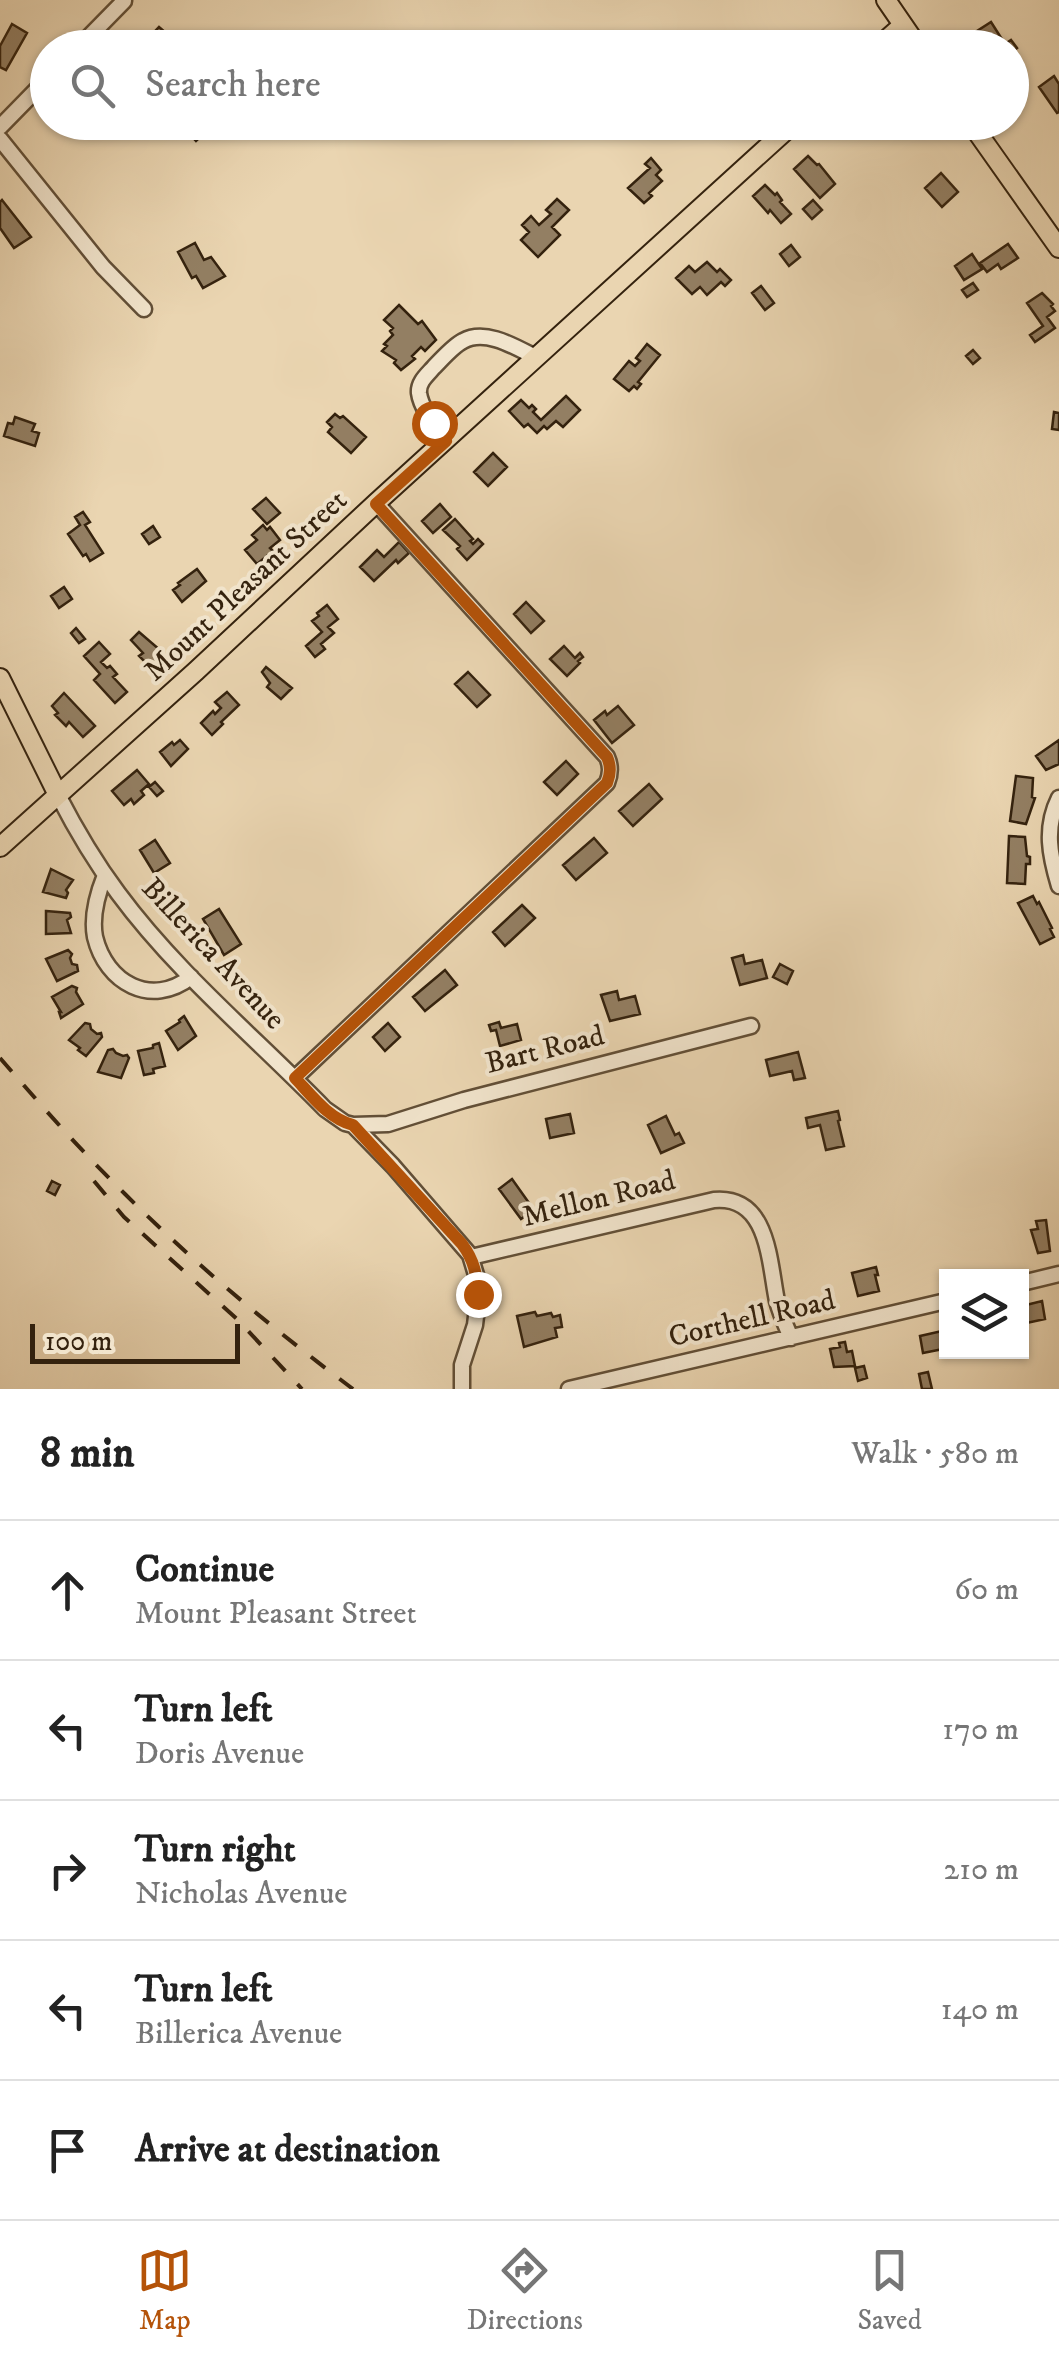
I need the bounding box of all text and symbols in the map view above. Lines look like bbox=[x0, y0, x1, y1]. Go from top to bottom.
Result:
search box bbox=[30, 30, 1029, 140]
icon: search bbox=[65, 58, 120, 113]
text: Search here bbox=[145, 61, 321, 109]
route start bbox=[412, 401, 458, 447]
street label: Mount Pleasant Street bbox=[137, 482, 355, 690]
street label: Billerica Avenue bbox=[133, 870, 293, 1038]
street label: Bart Road bbox=[482, 1017, 608, 1083]
street label: Mellon Road bbox=[519, 1162, 679, 1236]
map controls bbox=[939, 1269, 1029, 1359]
button: layers bbox=[939, 1269, 1029, 1359]
route end bbox=[456, 1272, 502, 1318]
street label: Corthell Road bbox=[665, 1282, 839, 1356]
scale bar bbox=[30, 1319, 240, 1364]
text: 100 m bbox=[45, 1324, 112, 1359]
text: 8 min bbox=[40, 1428, 134, 1480]
text: Walk · 580 m bbox=[851, 1434, 1019, 1474]
text: Continue bbox=[135, 1546, 274, 1594]
icon: ahead bbox=[40, 1563, 95, 1618]
text: 60 m bbox=[954, 1570, 1019, 1610]
text: Mount Pleasant Street bbox=[135, 1594, 417, 1634]
text: Turn left bbox=[135, 1686, 273, 1734]
icon: left bbox=[40, 1703, 95, 1758]
text: 170 m bbox=[942, 1710, 1019, 1750]
text: Doris Avenue bbox=[135, 1734, 304, 1774]
text: Turn right bbox=[135, 1826, 296, 1874]
icon: right bbox=[40, 1843, 95, 1898]
text: 210 m bbox=[944, 1850, 1019, 1890]
text: Nicholas Avenue bbox=[135, 1874, 348, 1914]
text: Turn left bbox=[135, 1966, 273, 2014]
icon: left bbox=[40, 1983, 95, 2038]
text: 140 m bbox=[941, 1990, 1019, 2030]
text: Billerica Avenue bbox=[135, 2014, 342, 2054]
icon: arrive bbox=[40, 2123, 95, 2178]
text: Arrive at destination bbox=[135, 2126, 440, 2174]
tab: Map bbox=[137, 2243, 192, 2338]
tab: Directions bbox=[467, 2243, 583, 2338]
tab: Saved bbox=[857, 2243, 922, 2338]

